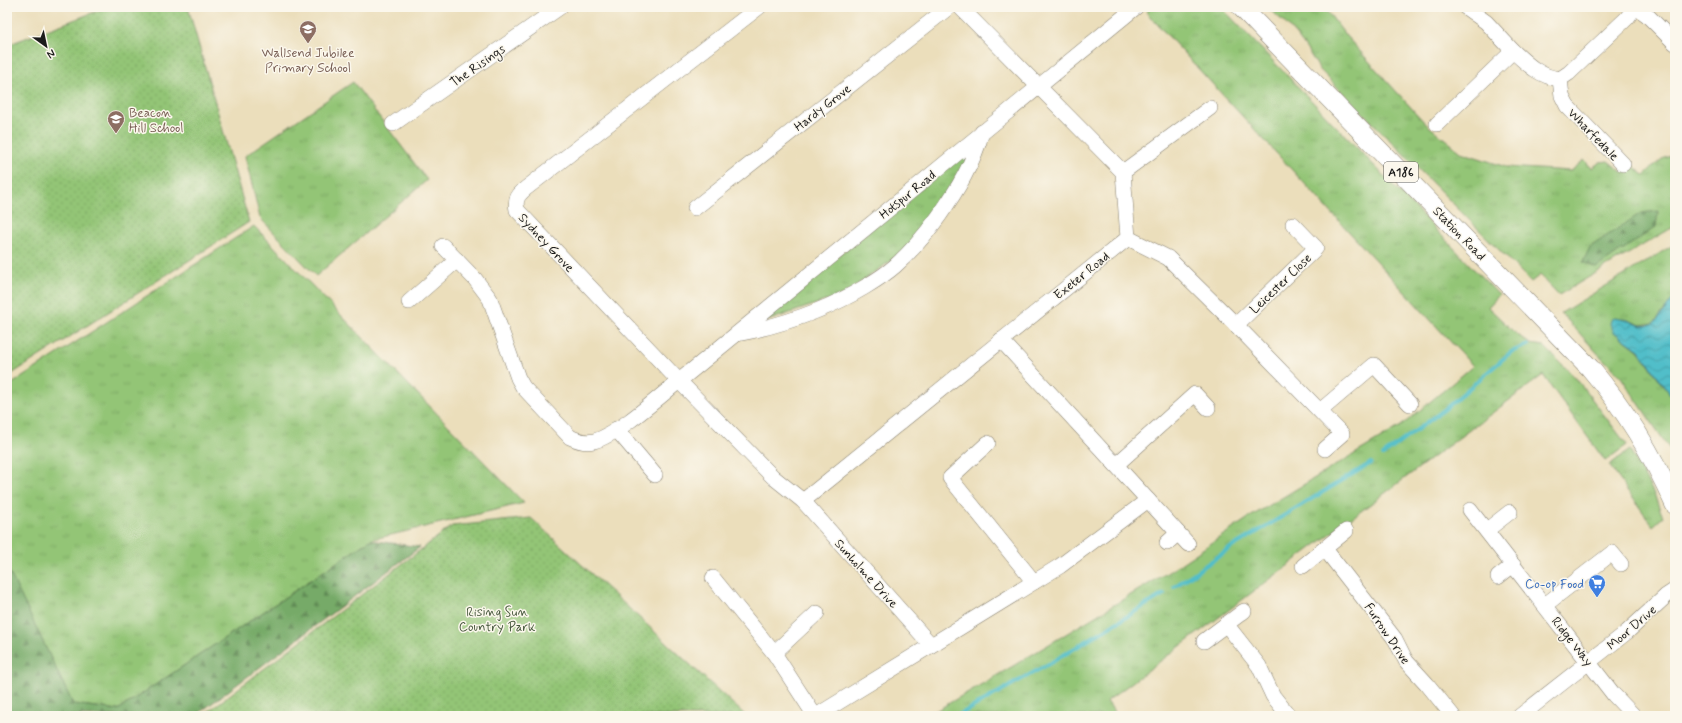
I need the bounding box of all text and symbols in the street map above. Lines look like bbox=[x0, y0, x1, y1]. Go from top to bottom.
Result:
school or university icon: Wallsend Jubilee Primary School bbox=[298, 19, 318, 44]
north arrow bbox=[26, 26, 66, 66]
street label: The Risings bbox=[447, 41, 510, 92]
place label: Wallsend Jubilee Primary School bbox=[262, 45, 354, 77]
text: N bbox=[44, 46, 58, 61]
street label: Hardy Grove bbox=[791, 81, 855, 136]
place label: Beacon Hill School bbox=[129, 105, 183, 137]
street label: Wharfedale bbox=[1564, 105, 1622, 165]
school or university icon: Beacon Hill School bbox=[106, 109, 126, 134]
road number: A186 bbox=[1384, 162, 1418, 182]
street label: Hotspur Road bbox=[876, 167, 940, 223]
street label: Station Road bbox=[1429, 203, 1489, 265]
street label: Sydney Grove bbox=[514, 210, 578, 276]
street label: Exeter Road bbox=[1050, 248, 1113, 304]
street label: Leicester Close bbox=[1246, 250, 1316, 318]
street label: Sunholme Drive bbox=[830, 536, 902, 612]
supermarket icon: Co-op Food bbox=[1587, 573, 1607, 598]
place label: Co-op Food bbox=[1525, 576, 1584, 593]
street label: Furrow Drive bbox=[1360, 600, 1414, 668]
street label: Moor Drive bbox=[1604, 602, 1660, 654]
park label: Rising Sun Country Park bbox=[459, 604, 536, 636]
street label: Ridge Way bbox=[1546, 614, 1597, 671]

